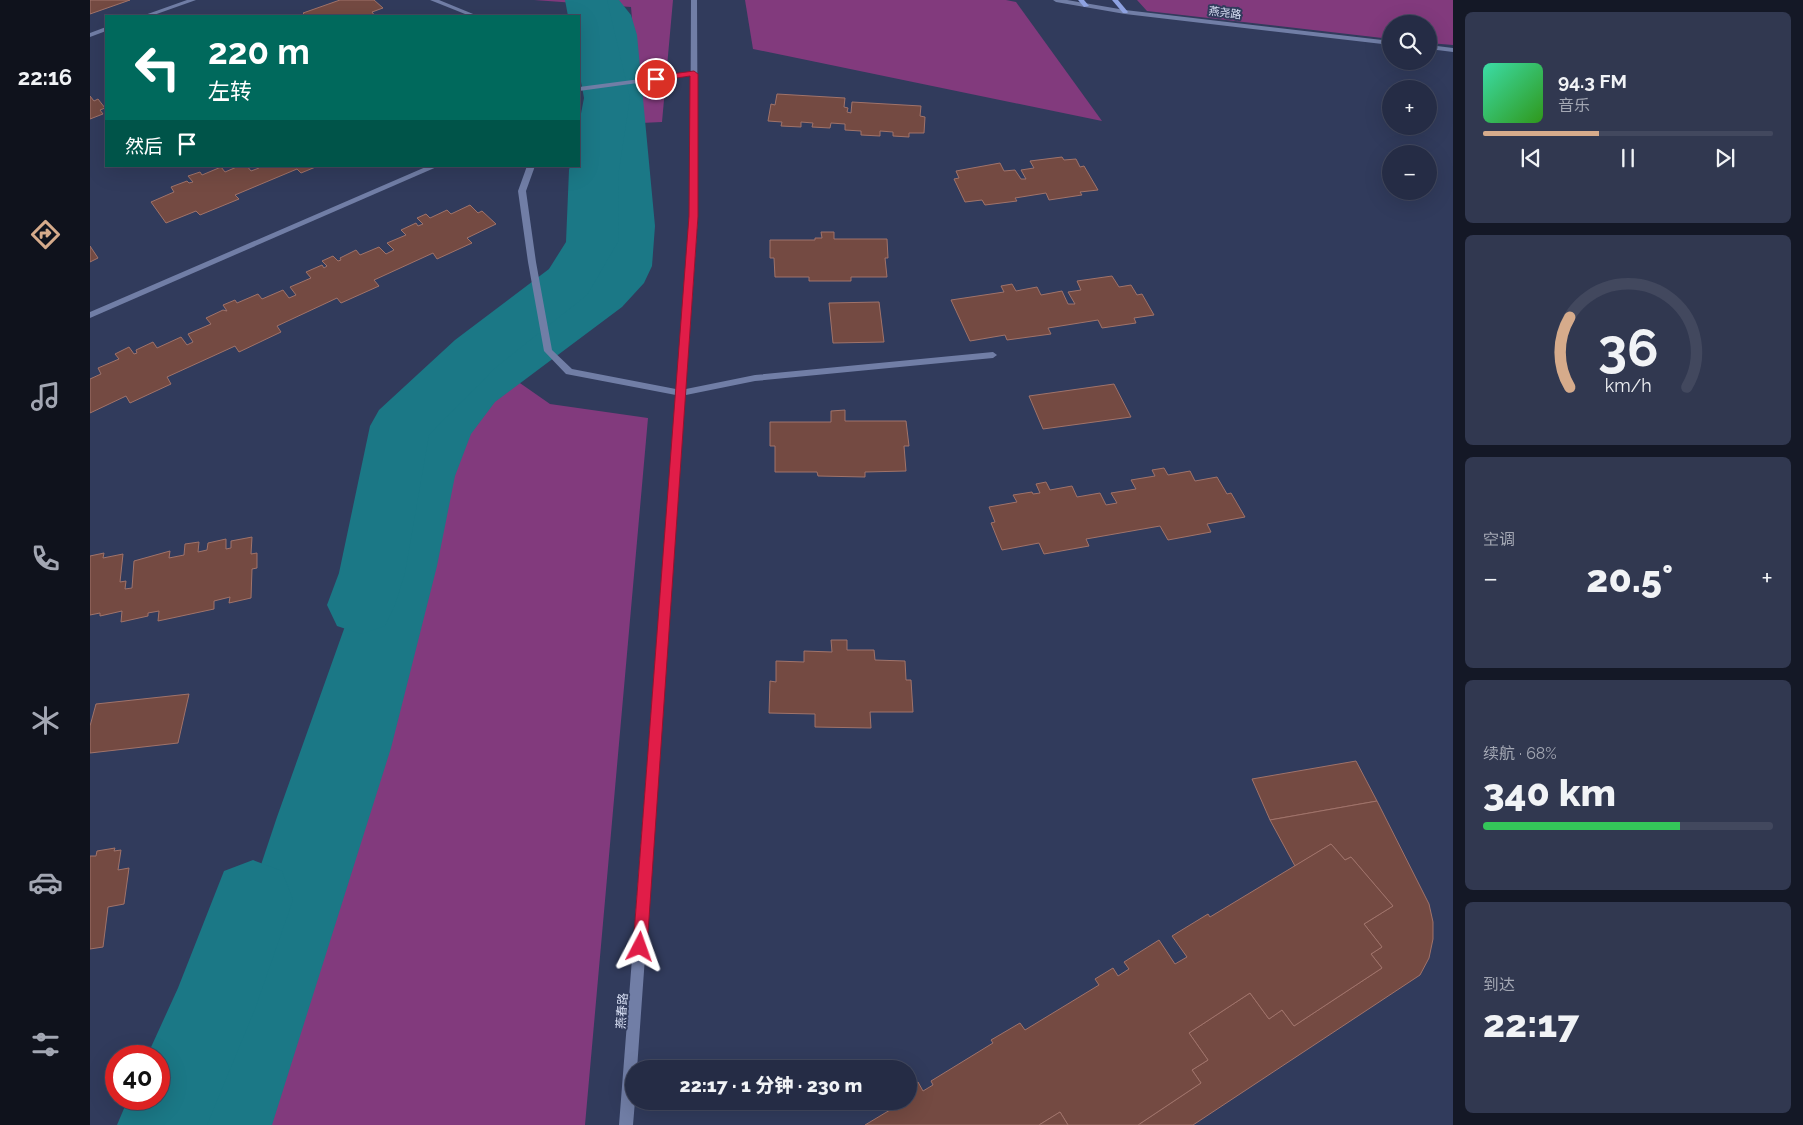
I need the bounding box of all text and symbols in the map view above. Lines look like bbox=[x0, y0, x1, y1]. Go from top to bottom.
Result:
street label: 燕尧路 bbox=[1208, 5, 1242, 21]
map controls bbox=[1382, 15, 1437, 200]
button: search bbox=[1382, 15, 1437, 70]
text: 220 m bbox=[208, 31, 310, 72]
icon: left bbox=[125, 35, 190, 100]
pin bbox=[635, 58, 677, 100]
text: 22:16 bbox=[18, 64, 72, 90]
icon: arrive bbox=[642, 65, 670, 93]
text: 94.3 FM bbox=[1558, 70, 1627, 92]
text: 左转 bbox=[208, 78, 252, 104]
button: + bbox=[1382, 80, 1437, 135]
text: 音乐 bbox=[1558, 96, 1590, 115]
icon: arrive bbox=[173, 130, 201, 158]
text: 然后 bbox=[125, 135, 163, 157]
icon: previous bbox=[1517, 144, 1545, 172]
icon: pause bbox=[1614, 144, 1642, 172]
icon: next bbox=[1711, 144, 1739, 172]
button: − bbox=[1382, 145, 1437, 200]
icon: directions bbox=[28, 217, 63, 252]
text: 36 bbox=[1598, 317, 1658, 378]
text: km/h bbox=[1604, 375, 1652, 396]
icon: music bbox=[28, 379, 63, 414]
text: 空调 bbox=[1483, 530, 1515, 549]
icon: phone bbox=[28, 541, 63, 576]
text: 20.5° bbox=[1586, 556, 1673, 601]
text: − bbox=[1483, 562, 1498, 595]
text: + bbox=[1761, 562, 1773, 595]
icon: climate bbox=[28, 703, 63, 738]
text: 续航 · 68% bbox=[1483, 744, 1557, 763]
text: 340 km bbox=[1483, 770, 1616, 815]
icon: car bbox=[28, 865, 63, 900]
position arrow bbox=[613, 920, 665, 972]
text: 到达 bbox=[1483, 975, 1515, 994]
street label: 燕春路 bbox=[614, 993, 630, 1029]
text: 22:17 bbox=[1483, 1001, 1579, 1046]
icon: filters bbox=[28, 1027, 63, 1062]
speed limit sign: 40 bbox=[105, 1045, 170, 1110]
text: 22:17 · 1 分钟 · 230 m bbox=[680, 1074, 862, 1096]

